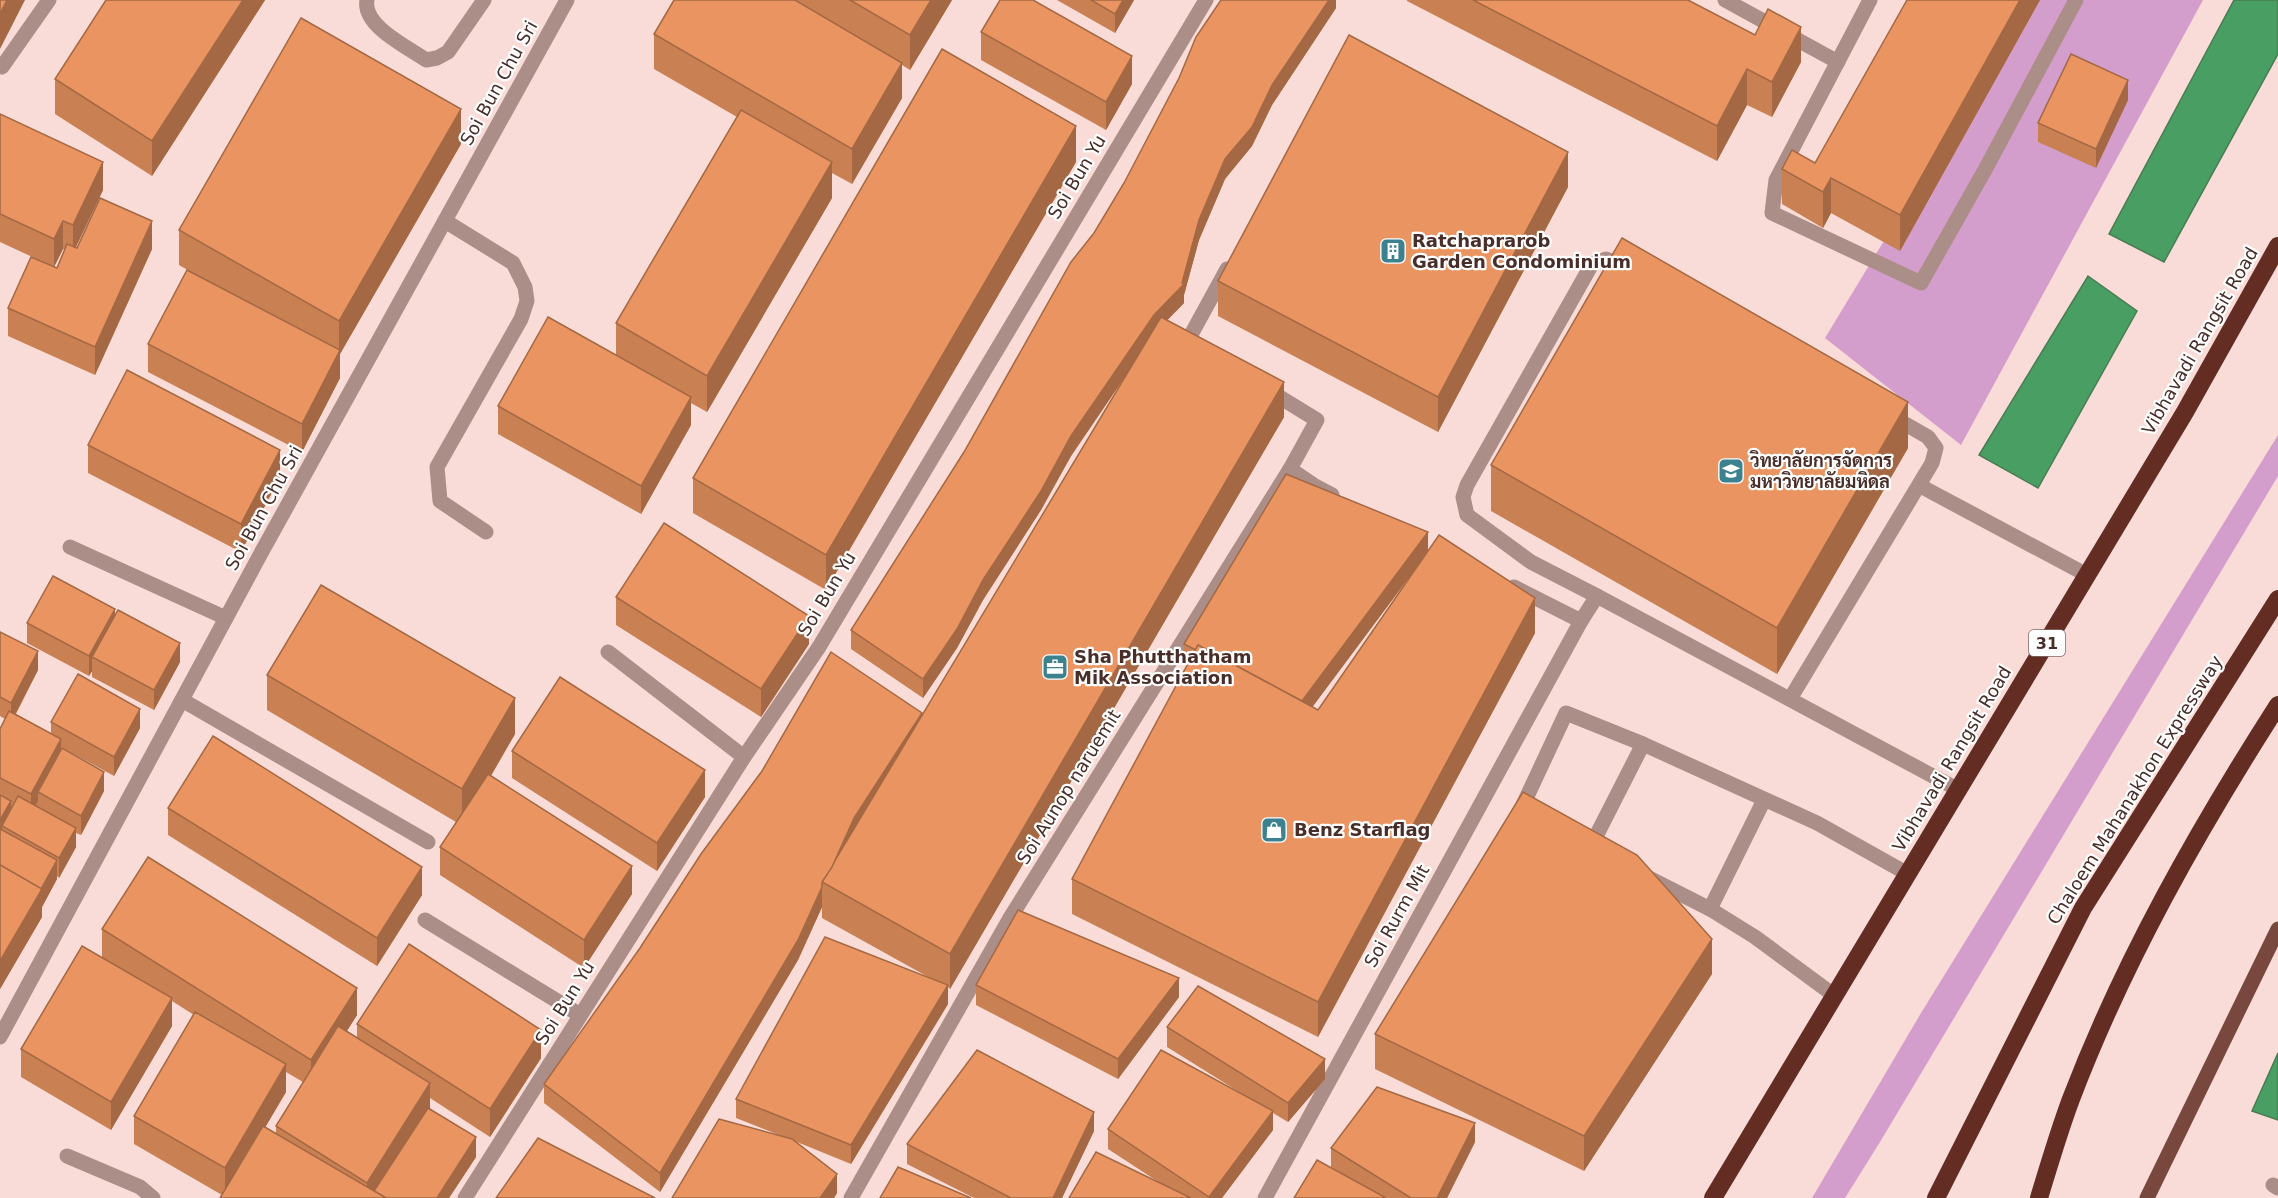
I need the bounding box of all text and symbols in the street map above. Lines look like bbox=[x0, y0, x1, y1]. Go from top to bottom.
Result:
street label: Soi Bun Chu Sri bbox=[456, 17, 541, 149]
street label: Soi Bun Yu bbox=[1043, 131, 1110, 223]
place label: Ratchaprarob Garden Condominium bbox=[1412, 230, 1631, 272]
building icon: Ratchaprarob Garden Condominium bbox=[1378, 236, 1408, 266]
street label: Vibhavadi Rangsit Road bbox=[2137, 243, 2262, 438]
street label: Soi Bun Chu Sri bbox=[221, 442, 306, 574]
place label: วิทยาลัยการจัดการ มหาวิทยาลัยมหิดล bbox=[1749, 449, 1892, 492]
school or university icon: วิทยาลัยการจัดการ มหาวิทยาลัยมหิดล bbox=[1716, 456, 1746, 486]
street label: Soi Bun Yu bbox=[793, 548, 860, 640]
road number: 31 bbox=[2029, 630, 2065, 656]
place label: Sha Phutthatham Mik Association bbox=[1074, 646, 1252, 688]
street label: Chaloem Mahanakhon Expressway bbox=[2043, 651, 2227, 928]
office icon: Sha Phutthatham Mik Association bbox=[1040, 652, 1070, 682]
street label: Vibhavadi Rangsit Road bbox=[1888, 662, 2015, 855]
street label: Soi Aunop naruemit bbox=[1012, 706, 1125, 868]
shop icon: Benz Starflag bbox=[1259, 815, 1289, 845]
place label: Benz Starflag bbox=[1294, 819, 1430, 840]
street label: Soi Rurm Mit bbox=[1360, 861, 1433, 971]
street label: Soi Bun Yu bbox=[531, 957, 598, 1048]

